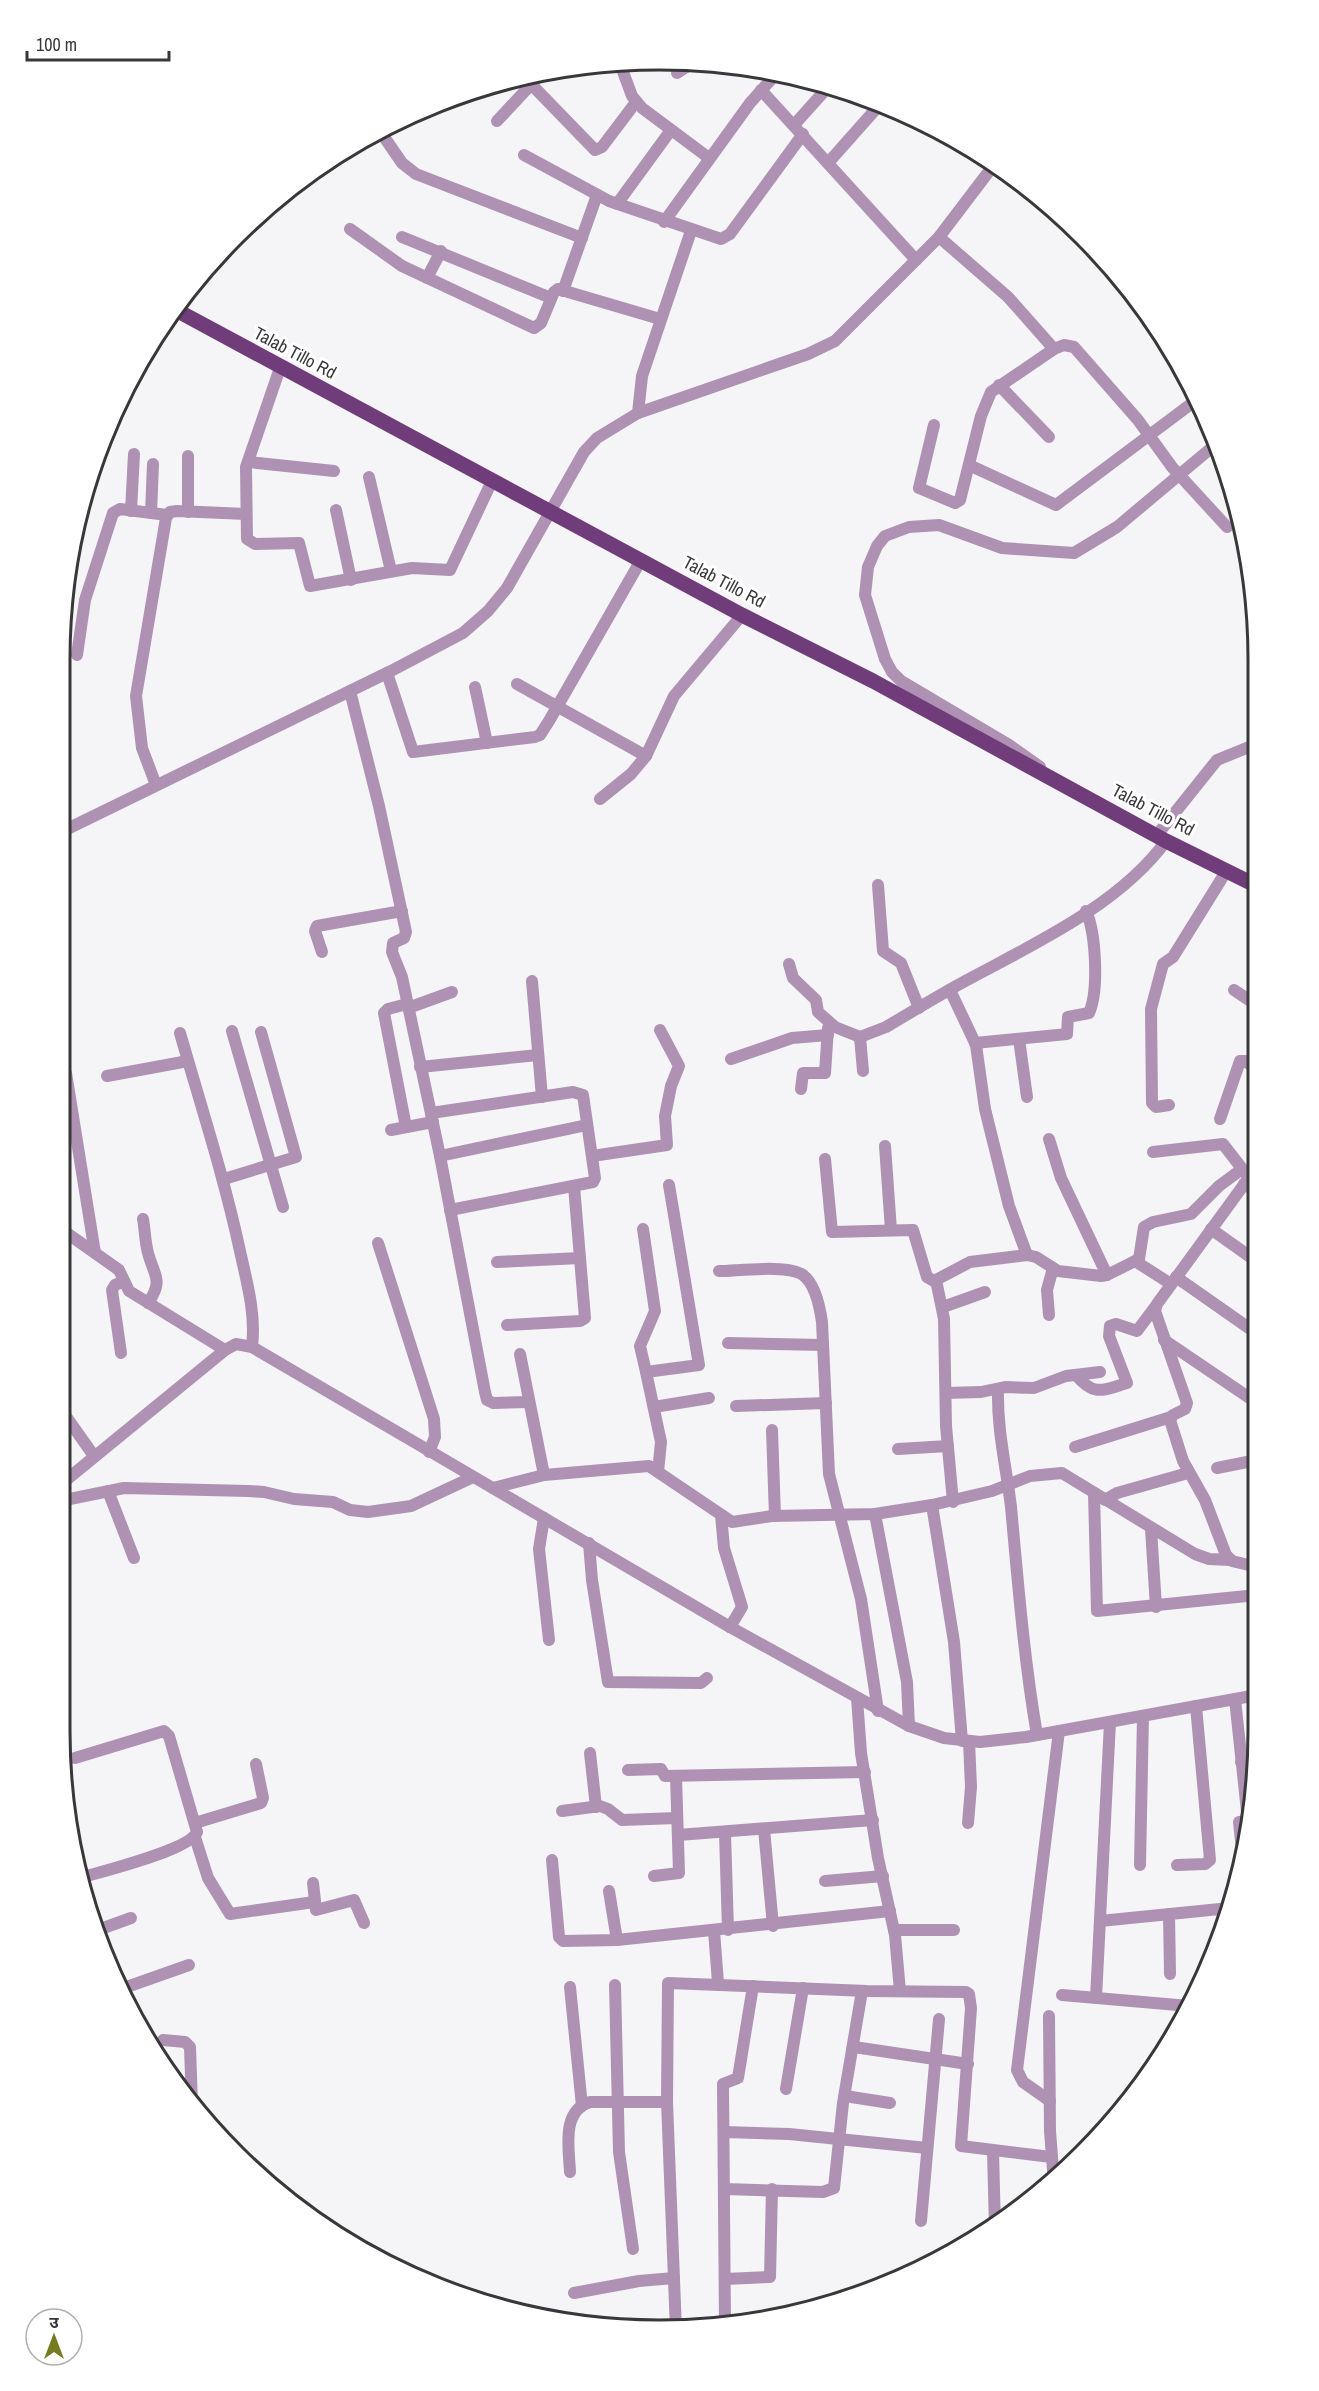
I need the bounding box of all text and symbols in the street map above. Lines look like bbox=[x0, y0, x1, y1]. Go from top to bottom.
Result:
scale bar bbox=[27, 24, 170, 62]
text: 100 m bbox=[36, 32, 77, 57]
street label: Talab Tillo Rd bbox=[250, 320, 341, 385]
street label: Talab Tillo Rd bbox=[679, 549, 770, 614]
street label: Talab Tillo Rd bbox=[1108, 777, 1199, 842]
north arrow bbox=[24, 2307, 84, 2367]
text: उ bbox=[49, 2311, 59, 2333]

